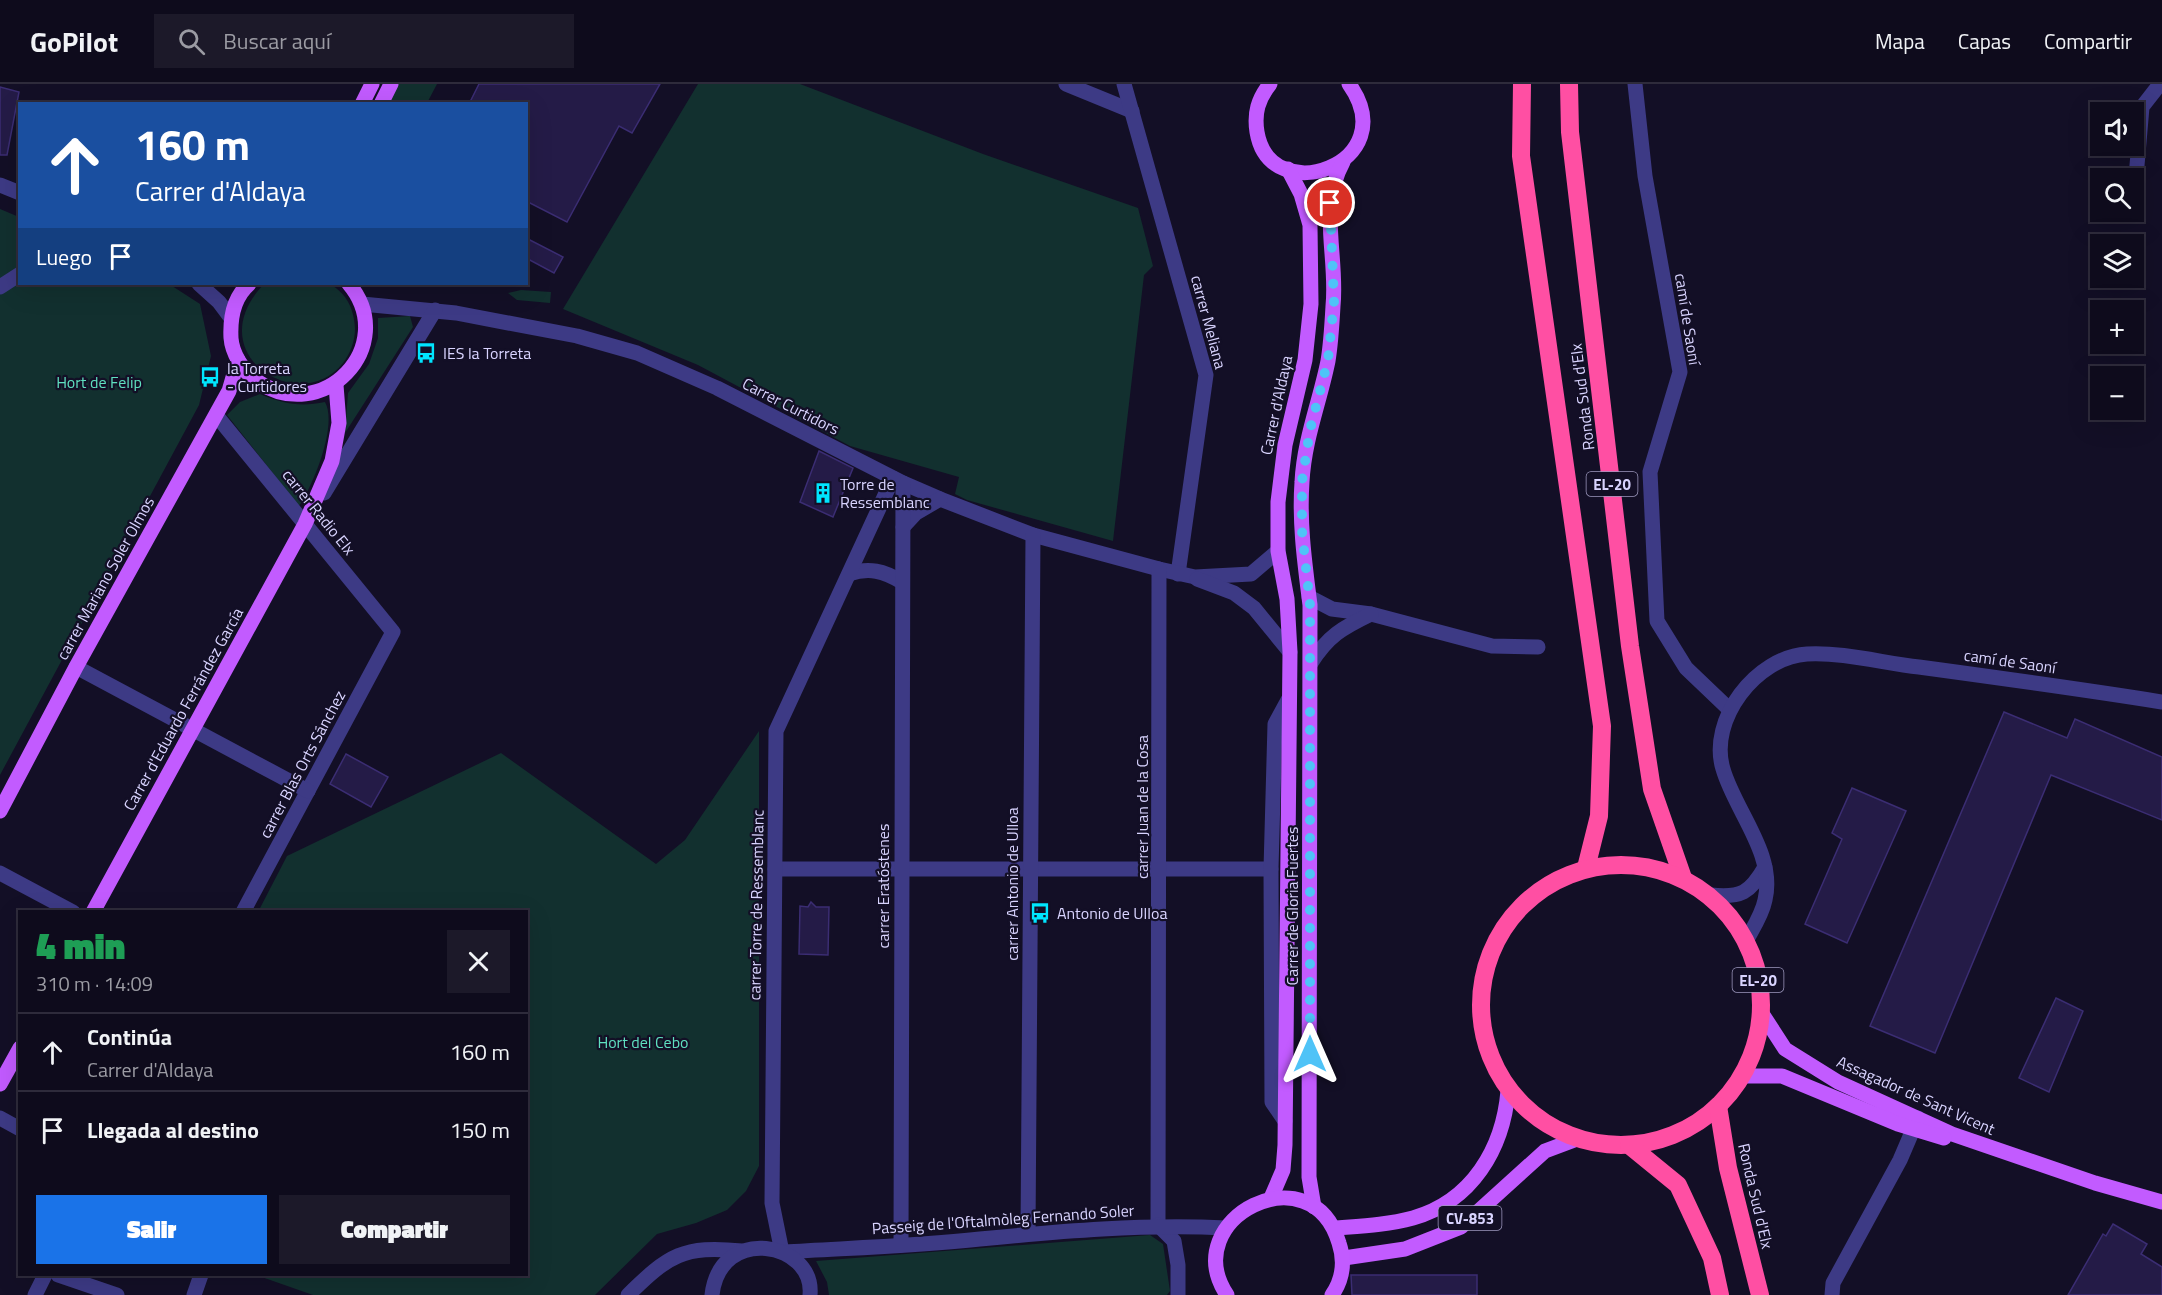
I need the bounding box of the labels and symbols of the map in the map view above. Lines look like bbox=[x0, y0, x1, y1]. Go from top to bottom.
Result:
pin bbox=[1304, 177, 1355, 228]
street label: camí de Saoní bbox=[1669, 271, 1707, 368]
street label: carrer Meliana bbox=[1185, 272, 1233, 372]
bus stop icon: IES la Torreta bbox=[414, 341, 438, 365]
place label: IES la Torreta bbox=[443, 341, 531, 365]
street label: Ronda Sud d'Elx bbox=[1564, 342, 1600, 452]
street label: Carrer d'Aldaya bbox=[1254, 353, 1298, 457]
place label: la Torreta - Curtidores bbox=[227, 356, 307, 398]
bus stop icon: la Torreta - Curtidores bbox=[198, 365, 222, 389]
park label: Hort de Felip bbox=[56, 370, 142, 394]
street label: Carrer Curtidors bbox=[738, 371, 844, 441]
street label: carrer Radio Elx bbox=[277, 464, 361, 560]
place label: Torre de Ressemblanc bbox=[840, 472, 930, 514]
road number: EL-20 bbox=[1586, 472, 1638, 496]
building icon: Torre de Ressemblanc bbox=[811, 481, 835, 505]
street label: carrer Mariano Soler Olmos bbox=[50, 492, 160, 664]
street label: Carrer d'Eduardo Ferrández García bbox=[117, 603, 249, 815]
street label: camí de Saoní bbox=[1962, 643, 2059, 680]
street label: carrer Blas Orts Sánchez bbox=[253, 686, 351, 842]
street label: carrer Juan de la Cosa bbox=[1130, 735, 1154, 879]
street label: carrer Antonio de Ulloa bbox=[1000, 807, 1024, 961]
street label: carrer Torre de Ressemblanc bbox=[742, 809, 770, 1001]
street label: carrer Eratóstenes bbox=[871, 824, 895, 948]
street label: Carrer de Gloria Fuertes bbox=[1280, 827, 1304, 985]
bus stop icon: Antonio de Ulloa bbox=[1028, 901, 1052, 925]
place label: Antonio de Ulloa bbox=[1057, 901, 1167, 925]
road number: EL-20 bbox=[1732, 968, 1784, 992]
position arrow bbox=[1278, 1022, 1342, 1086]
park label: Hort del Cebo bbox=[597, 1030, 689, 1054]
street label: Assagador de Sant Vicent bbox=[1833, 1049, 1999, 1141]
street label: Ronda Sud d'Elx bbox=[1732, 1141, 1780, 1251]
street label: Passeig de l'Oftalmòleg Fernando Soler bbox=[871, 1198, 1136, 1240]
road number: CV-853 bbox=[1438, 1206, 1502, 1230]

